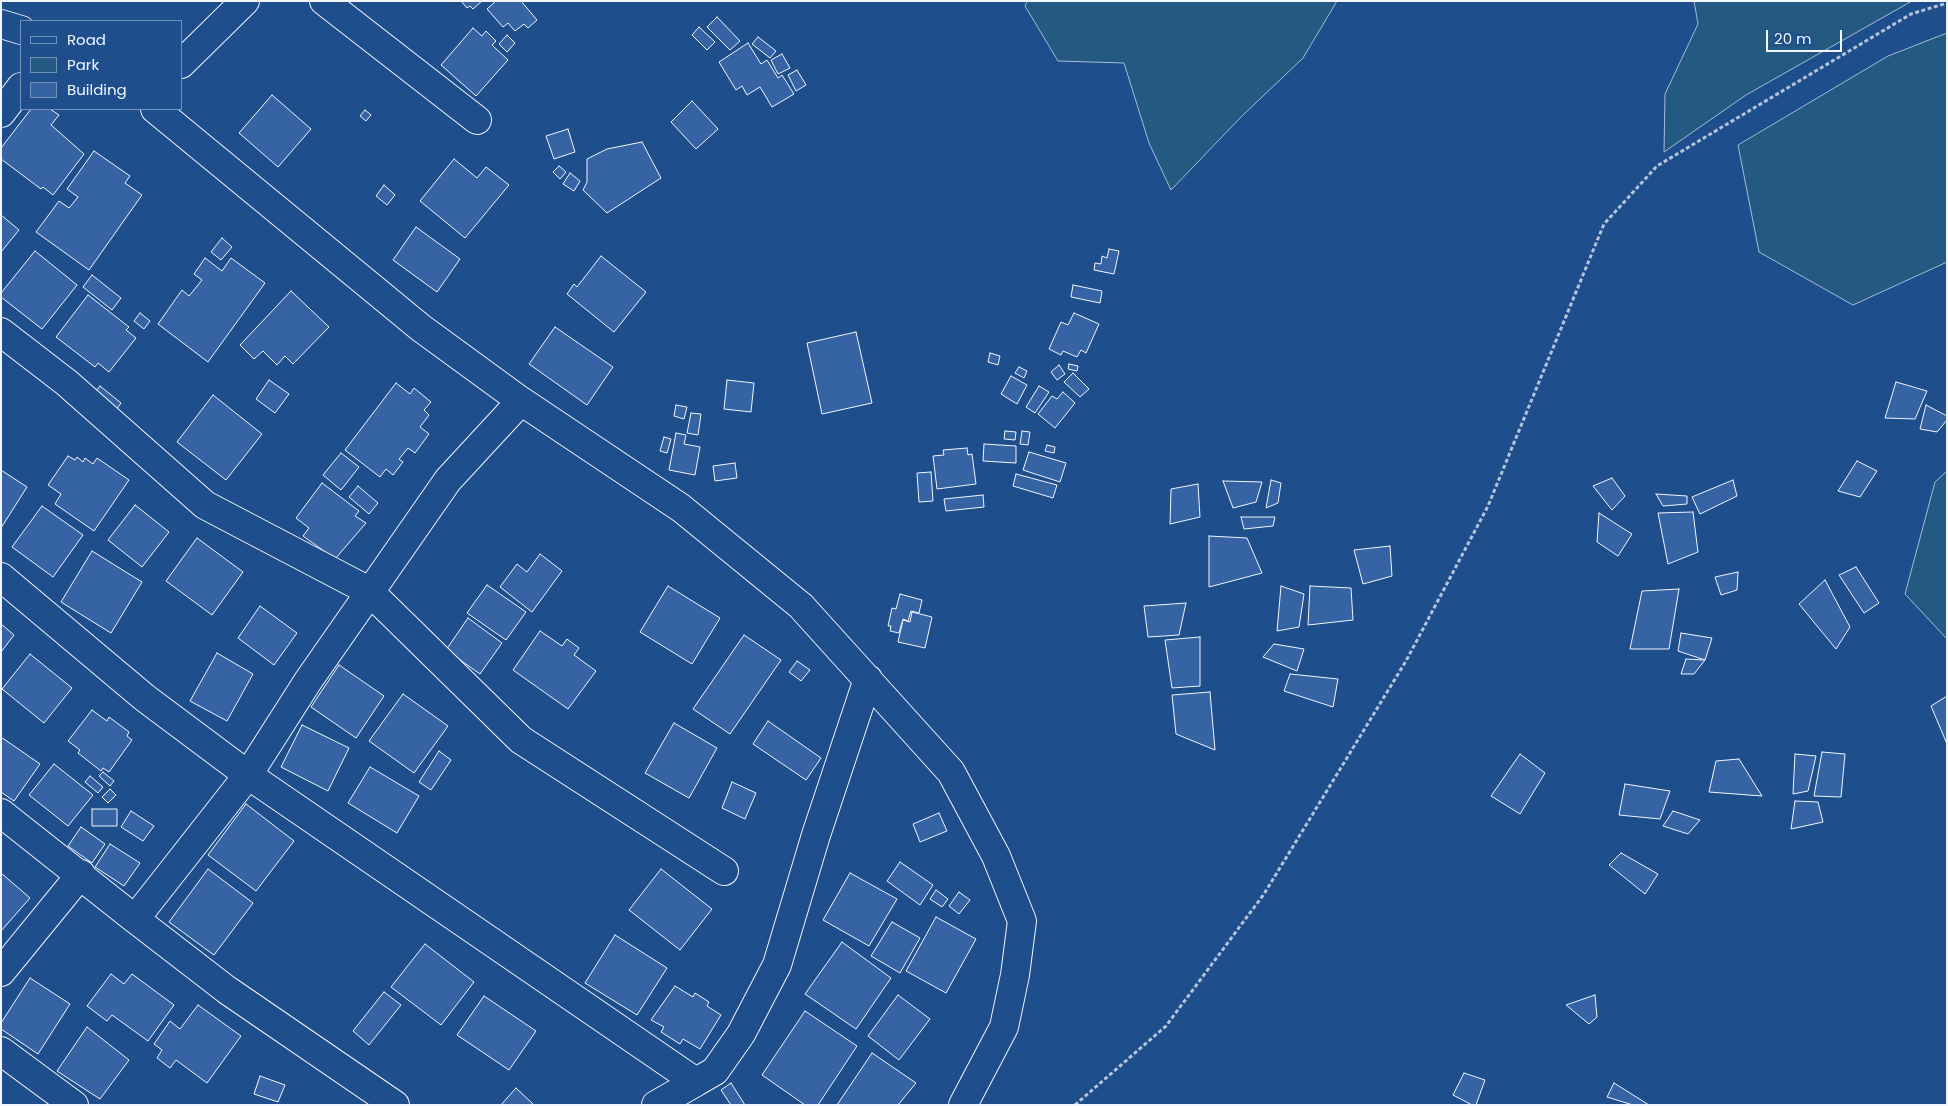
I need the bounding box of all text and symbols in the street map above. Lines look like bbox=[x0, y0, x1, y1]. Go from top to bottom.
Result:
legend bbox=[20, 20, 182, 110]
scale bar bbox=[1768, 20, 1844, 52]
text: 20 m bbox=[1774, 28, 1812, 49]
text: Road bbox=[67, 29, 106, 50]
text: Park bbox=[67, 54, 99, 75]
text: Building bbox=[67, 79, 127, 100]

